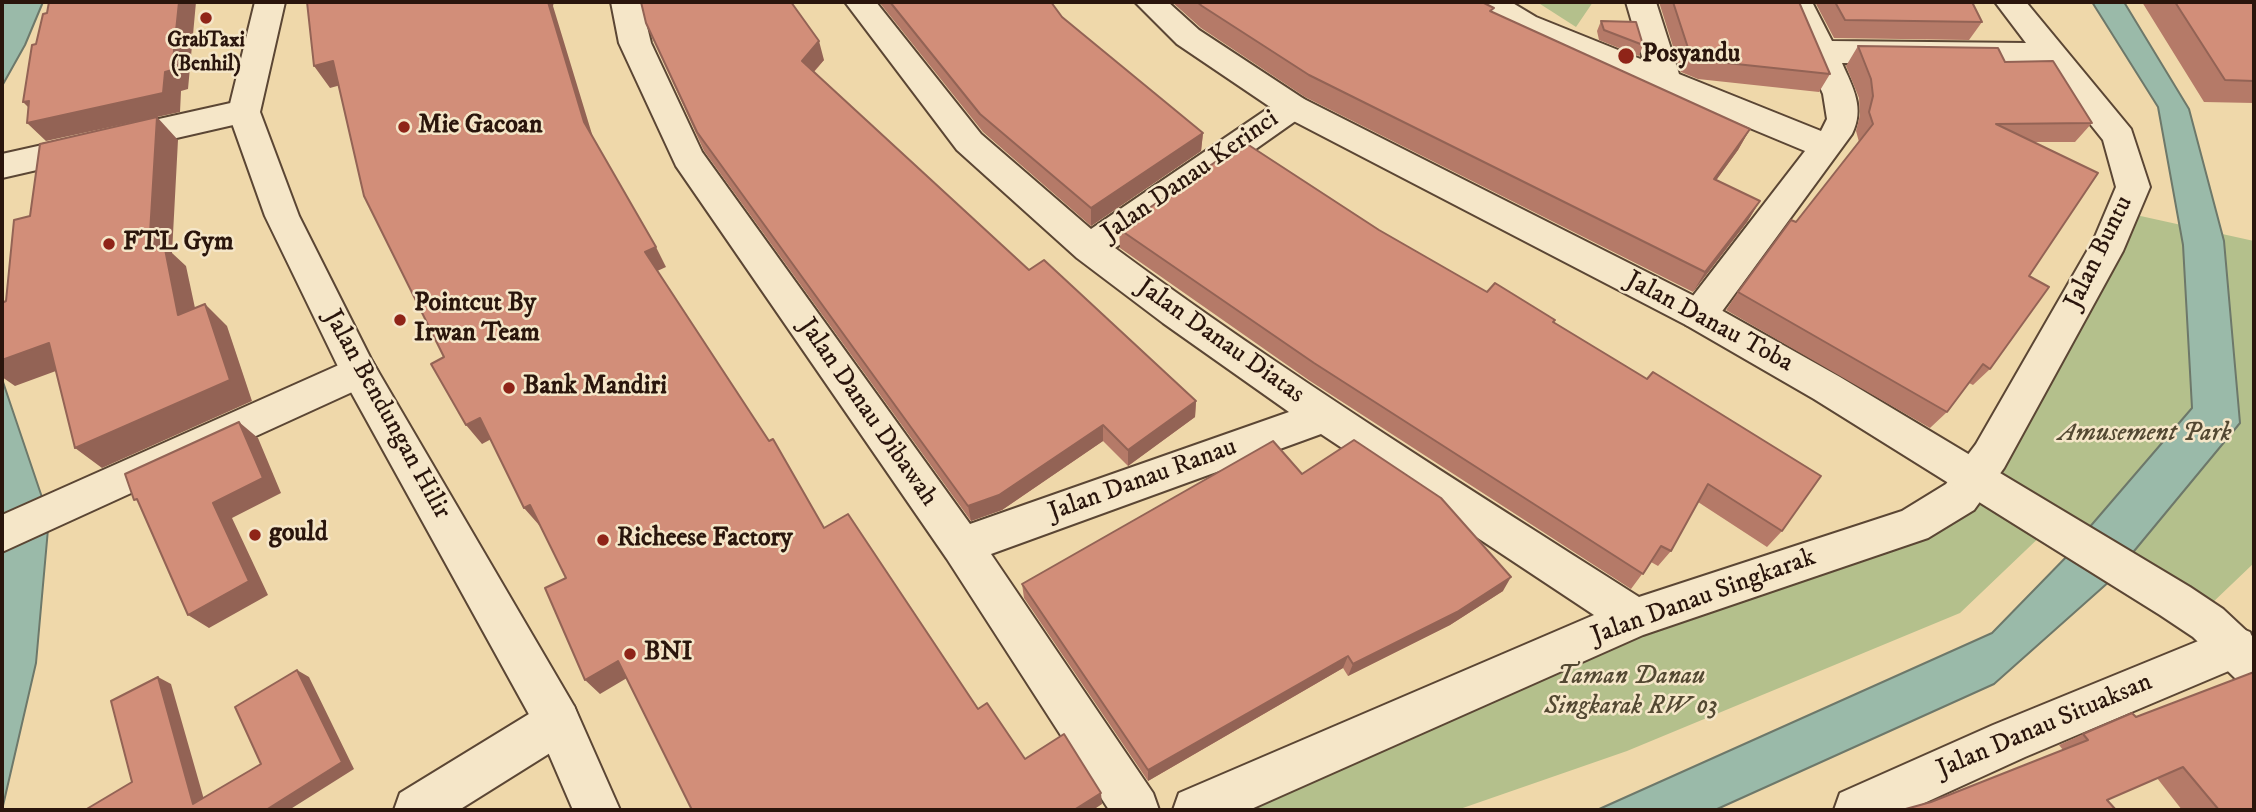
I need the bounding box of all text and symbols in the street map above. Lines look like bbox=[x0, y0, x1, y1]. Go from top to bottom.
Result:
marker: GrabTaxi (Benhil) bbox=[198, 10, 214, 26]
place label: GrabTaxi (Benhil) bbox=[167, 29, 245, 79]
place label: Posyandu bbox=[1642, 40, 1740, 72]
marker: Posyandu bbox=[1616, 46, 1636, 66]
street label: Jalan Danau Kerinci bbox=[1097, 104, 1285, 250]
place label: Mie Gacoan bbox=[418, 111, 543, 143]
marker: Mie Gacoan bbox=[396, 119, 412, 135]
street label: Jalan Buntu bbox=[2059, 191, 2141, 315]
place label: FTL Gym bbox=[123, 228, 233, 260]
marker: FTL Gym bbox=[101, 236, 117, 252]
street label: Jalan Danau Toba bbox=[1620, 266, 1798, 380]
street label: Jalan Danau Diatas bbox=[1130, 273, 1310, 411]
place label: Pointcut By Irwan Team bbox=[414, 289, 540, 350]
street label: Jalan Bendungan Hilir bbox=[316, 305, 456, 525]
marker: Pointcut By Irwan Team bbox=[392, 312, 408, 328]
street label: Jalan Danau Dibawah bbox=[790, 313, 944, 513]
place label: Bank Mandiri bbox=[523, 372, 667, 404]
marker: Bank Mandiri bbox=[501, 380, 517, 396]
park label: Amusement Park bbox=[2058, 419, 2232, 451]
street label: Jalan Danau Ranau bbox=[1045, 433, 1241, 529]
place label: gould bbox=[269, 519, 328, 551]
place label: Richeese Factory bbox=[617, 524, 793, 556]
marker: gould bbox=[247, 527, 263, 543]
marker: Richeese Factory bbox=[595, 532, 611, 548]
street label: Jalan Danau Singkarak bbox=[1588, 543, 1820, 653]
place label: BNI bbox=[644, 638, 692, 670]
marker: BNI bbox=[622, 646, 638, 662]
park label: Taman Danau Singkarak RW 03 bbox=[1544, 662, 1718, 724]
street label: Jalan Danau Situaksan bbox=[1933, 668, 2157, 786]

